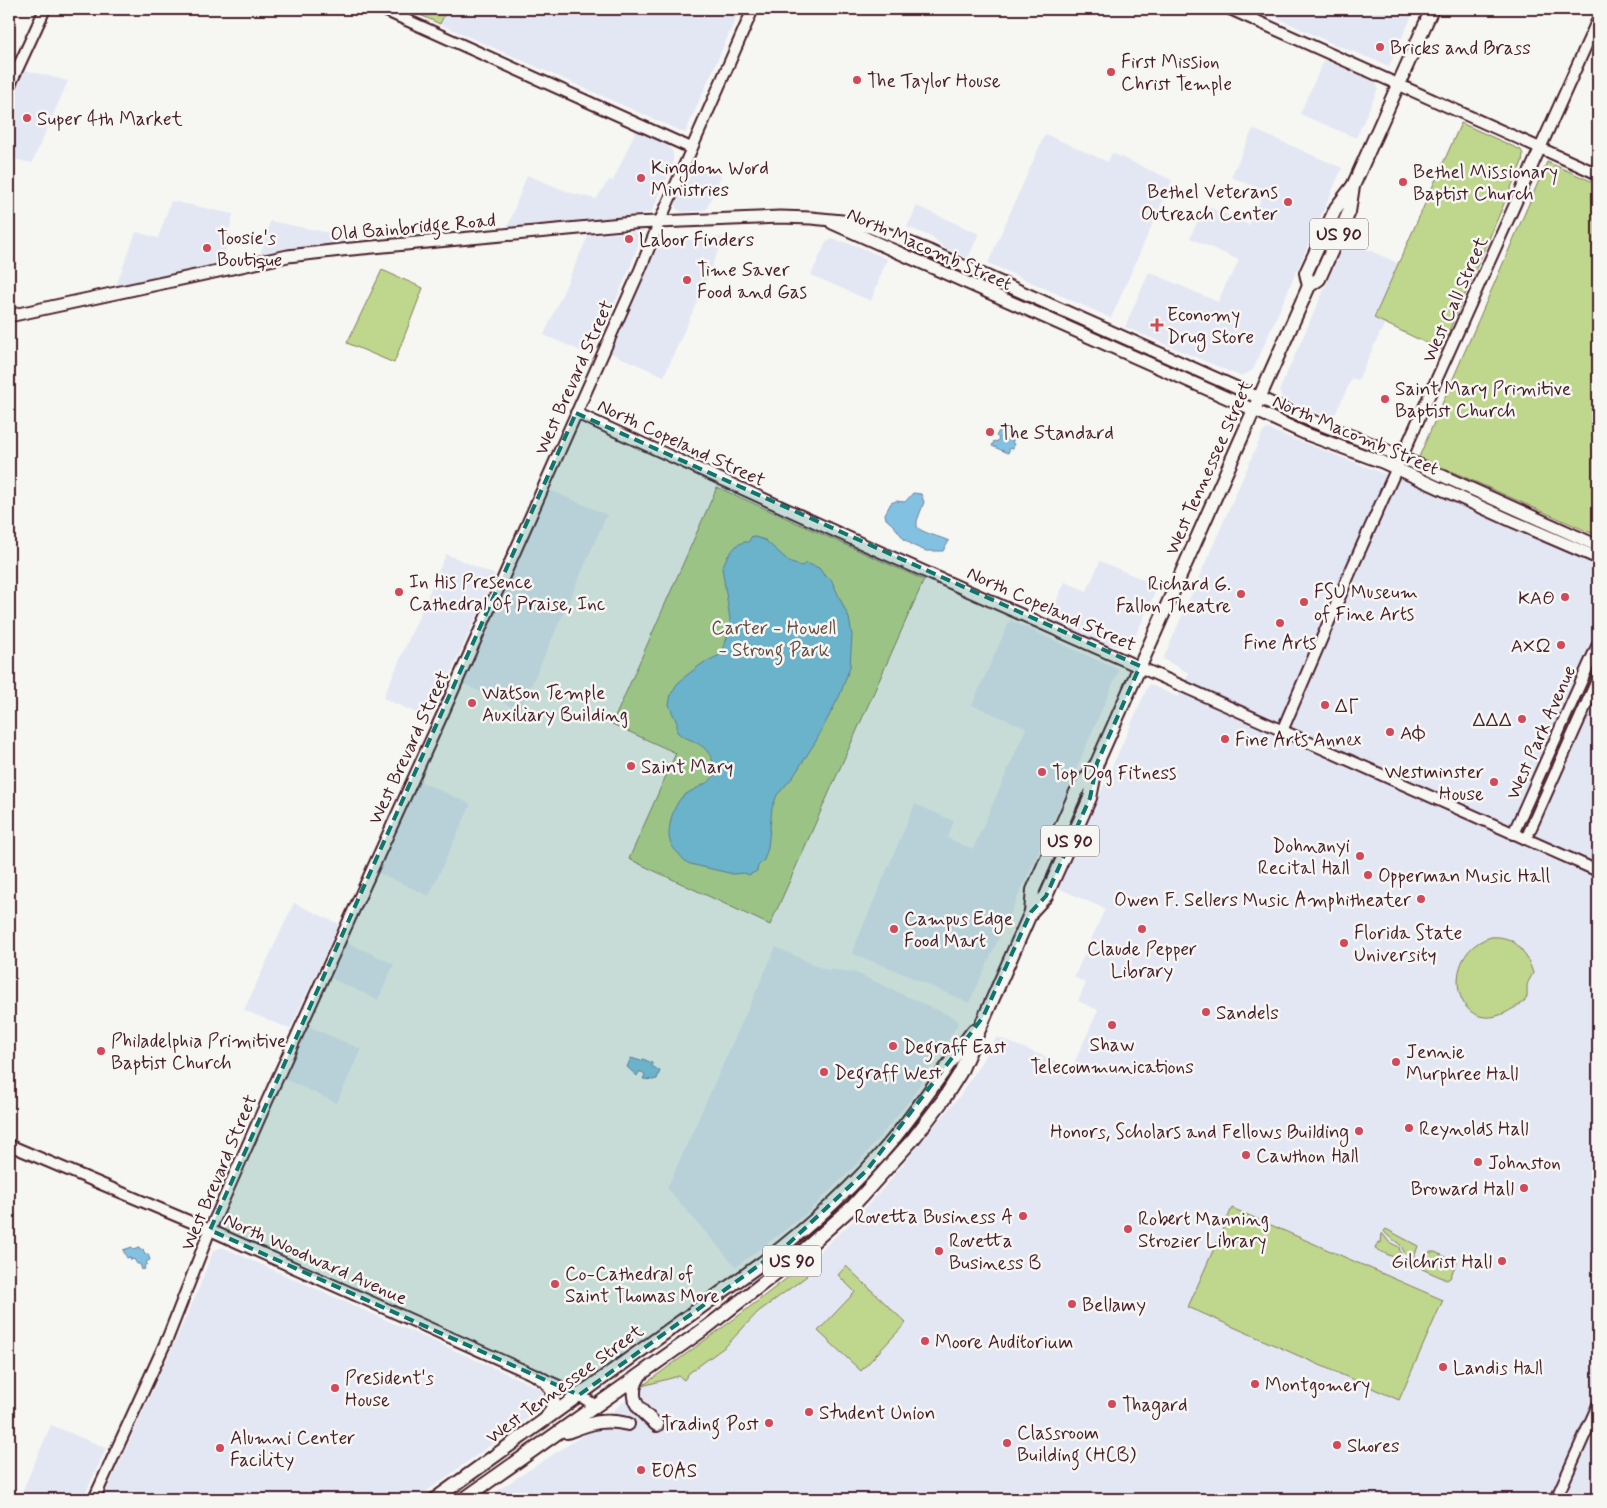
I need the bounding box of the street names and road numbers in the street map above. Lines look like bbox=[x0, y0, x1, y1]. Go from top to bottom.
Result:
street label: North Macomb Street bbox=[843, 202, 1016, 297]
street label: Old Bainbridge Road bbox=[329, 208, 497, 250]
road number: US 90 bbox=[1310, 218, 1368, 250]
street label: West Call Street bbox=[1416, 233, 1494, 367]
street label: West Brevard Street bbox=[529, 296, 620, 459]
street label: West Tennessee Street bbox=[1160, 376, 1259, 559]
street label: North Macomb Street bbox=[1268, 389, 1442, 482]
street label: North Copeland Street bbox=[593, 393, 769, 493]
street label: North Copeland Street bbox=[963, 561, 1140, 658]
street label: West Park Avenue bbox=[1501, 662, 1582, 804]
street label: West Brevard Street bbox=[363, 667, 456, 829]
road number: US 90 bbox=[1041, 826, 1099, 856]
street label: West Brevard Street bbox=[175, 1091, 264, 1254]
street label: North Woodward Avenue bbox=[220, 1208, 411, 1311]
road number: US 90 bbox=[763, 1246, 821, 1276]
street label: West Tennessee Street bbox=[481, 1319, 649, 1450]

